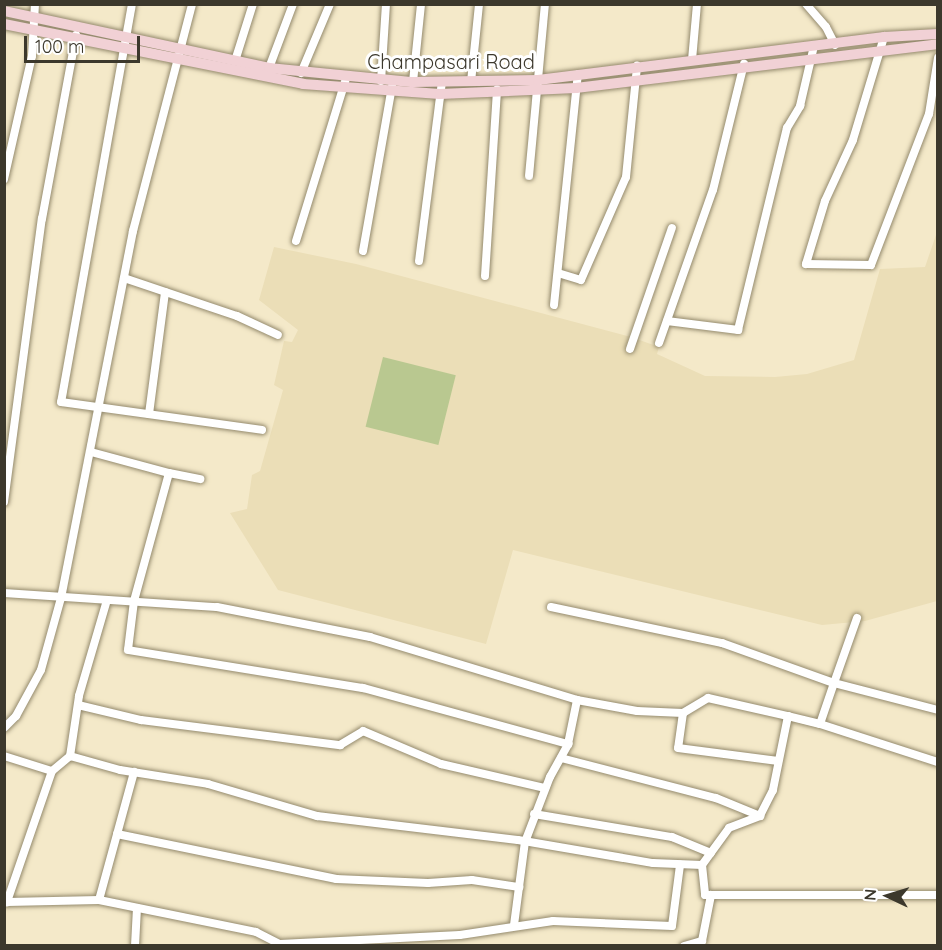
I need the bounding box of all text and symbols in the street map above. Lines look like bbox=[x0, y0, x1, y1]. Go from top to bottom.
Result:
scale bar bbox=[27, 24, 142, 62]
text: 100 m bbox=[35, 35, 84, 58]
street label: Champasari Road bbox=[367, 49, 535, 73]
north arrow bbox=[858, 866, 918, 926]
text: N bbox=[860, 888, 880, 901]

